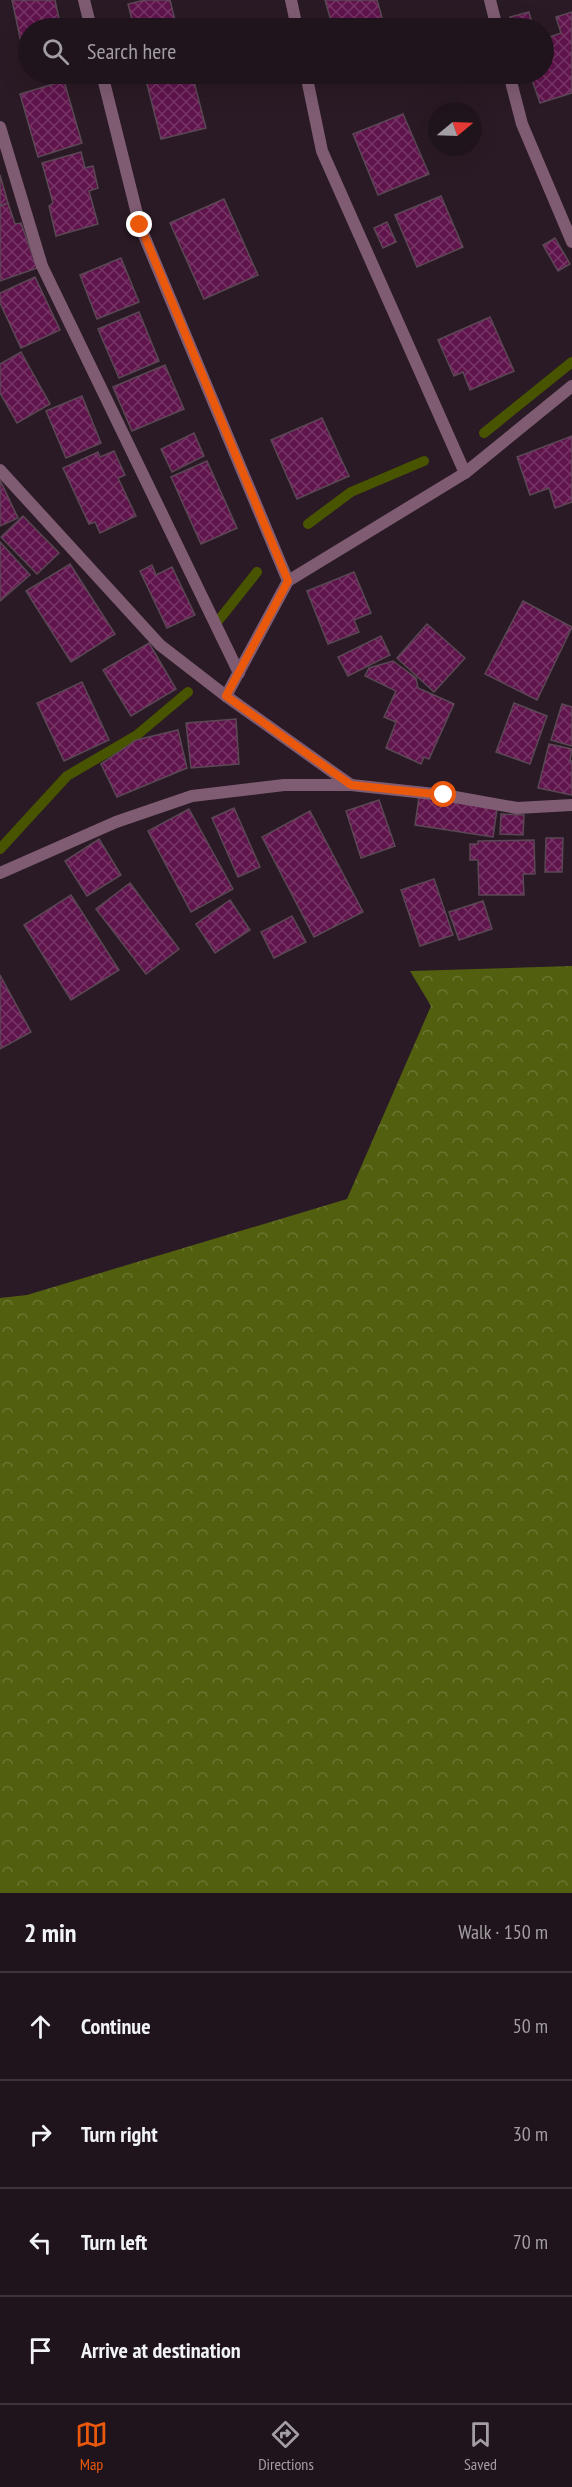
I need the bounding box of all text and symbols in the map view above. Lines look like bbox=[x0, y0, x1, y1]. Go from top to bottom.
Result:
search box bbox=[18, 18, 554, 84]
icon: search bbox=[39, 35, 72, 68]
text: Search here bbox=[87, 37, 176, 65]
north arrow bbox=[428, 102, 482, 156]
route end bbox=[126, 211, 152, 237]
route start bbox=[430, 781, 456, 807]
text: 2 min bbox=[24, 1916, 77, 1949]
text: Walk · 150 m bbox=[458, 1919, 548, 1945]
icon: ahead bbox=[24, 2010, 57, 2043]
text: Continue bbox=[81, 2012, 151, 2040]
text: 50 m bbox=[513, 2013, 548, 2039]
icon: right bbox=[24, 2118, 57, 2151]
text: Turn right bbox=[81, 2120, 158, 2148]
text: 30 m bbox=[513, 2121, 548, 2147]
icon: left bbox=[24, 2226, 57, 2259]
text: Turn left bbox=[81, 2228, 147, 2256]
text: 70 m bbox=[513, 2229, 548, 2255]
icon: arrive bbox=[24, 2334, 57, 2367]
text: Arrive at destination bbox=[81, 2336, 241, 2364]
tab: Map bbox=[75, 2418, 108, 2474]
tab: Directions bbox=[258, 2418, 314, 2474]
tab: Saved bbox=[464, 2418, 497, 2474]

